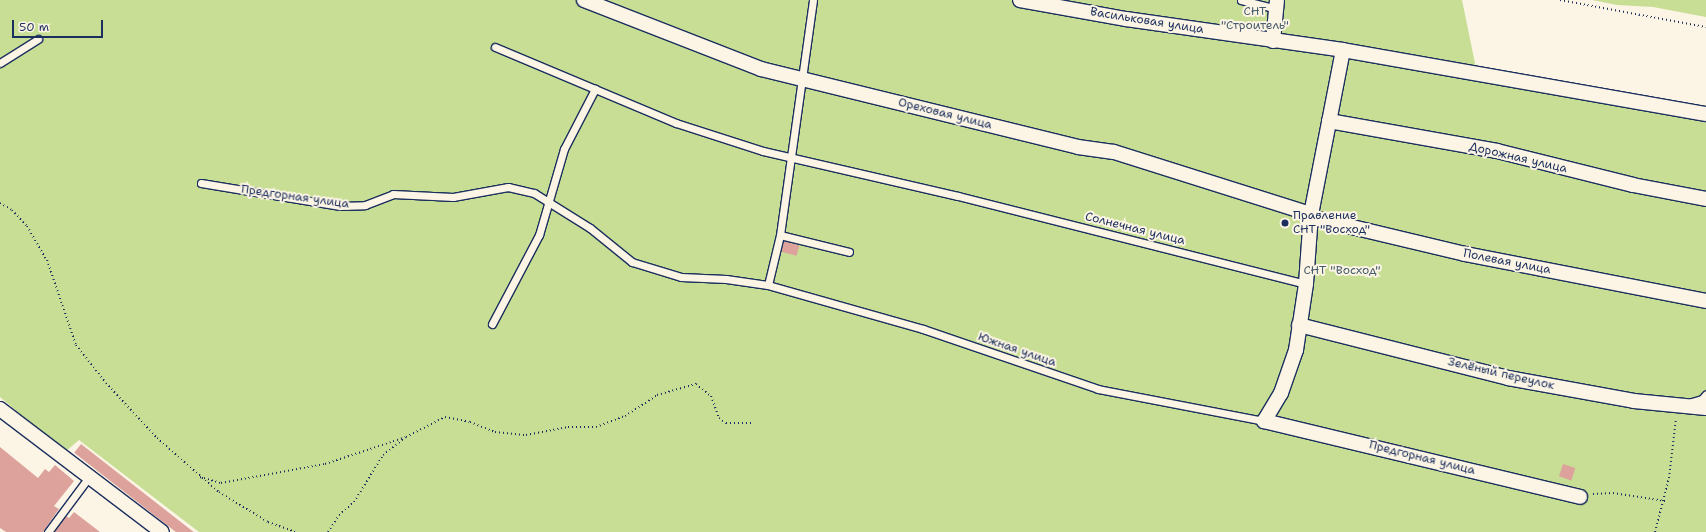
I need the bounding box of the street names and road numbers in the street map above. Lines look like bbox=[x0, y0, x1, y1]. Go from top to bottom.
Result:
street label: Васильковая улица bbox=[1089, 5, 1205, 37]
street label: Ореховая улица bbox=[897, 95, 993, 133]
street label: Дорожная улица bbox=[1467, 140, 1569, 176]
street label: Предгорная улица bbox=[240, 182, 350, 212]
street label: Солнечная улица bbox=[1084, 210, 1186, 248]
street label: Полевая улица bbox=[1462, 246, 1552, 278]
street label: Южная улица bbox=[976, 330, 1058, 370]
street label: Зелёный переулок bbox=[1446, 355, 1556, 393]
street label: Предгорная улица bbox=[1367, 438, 1477, 478]

